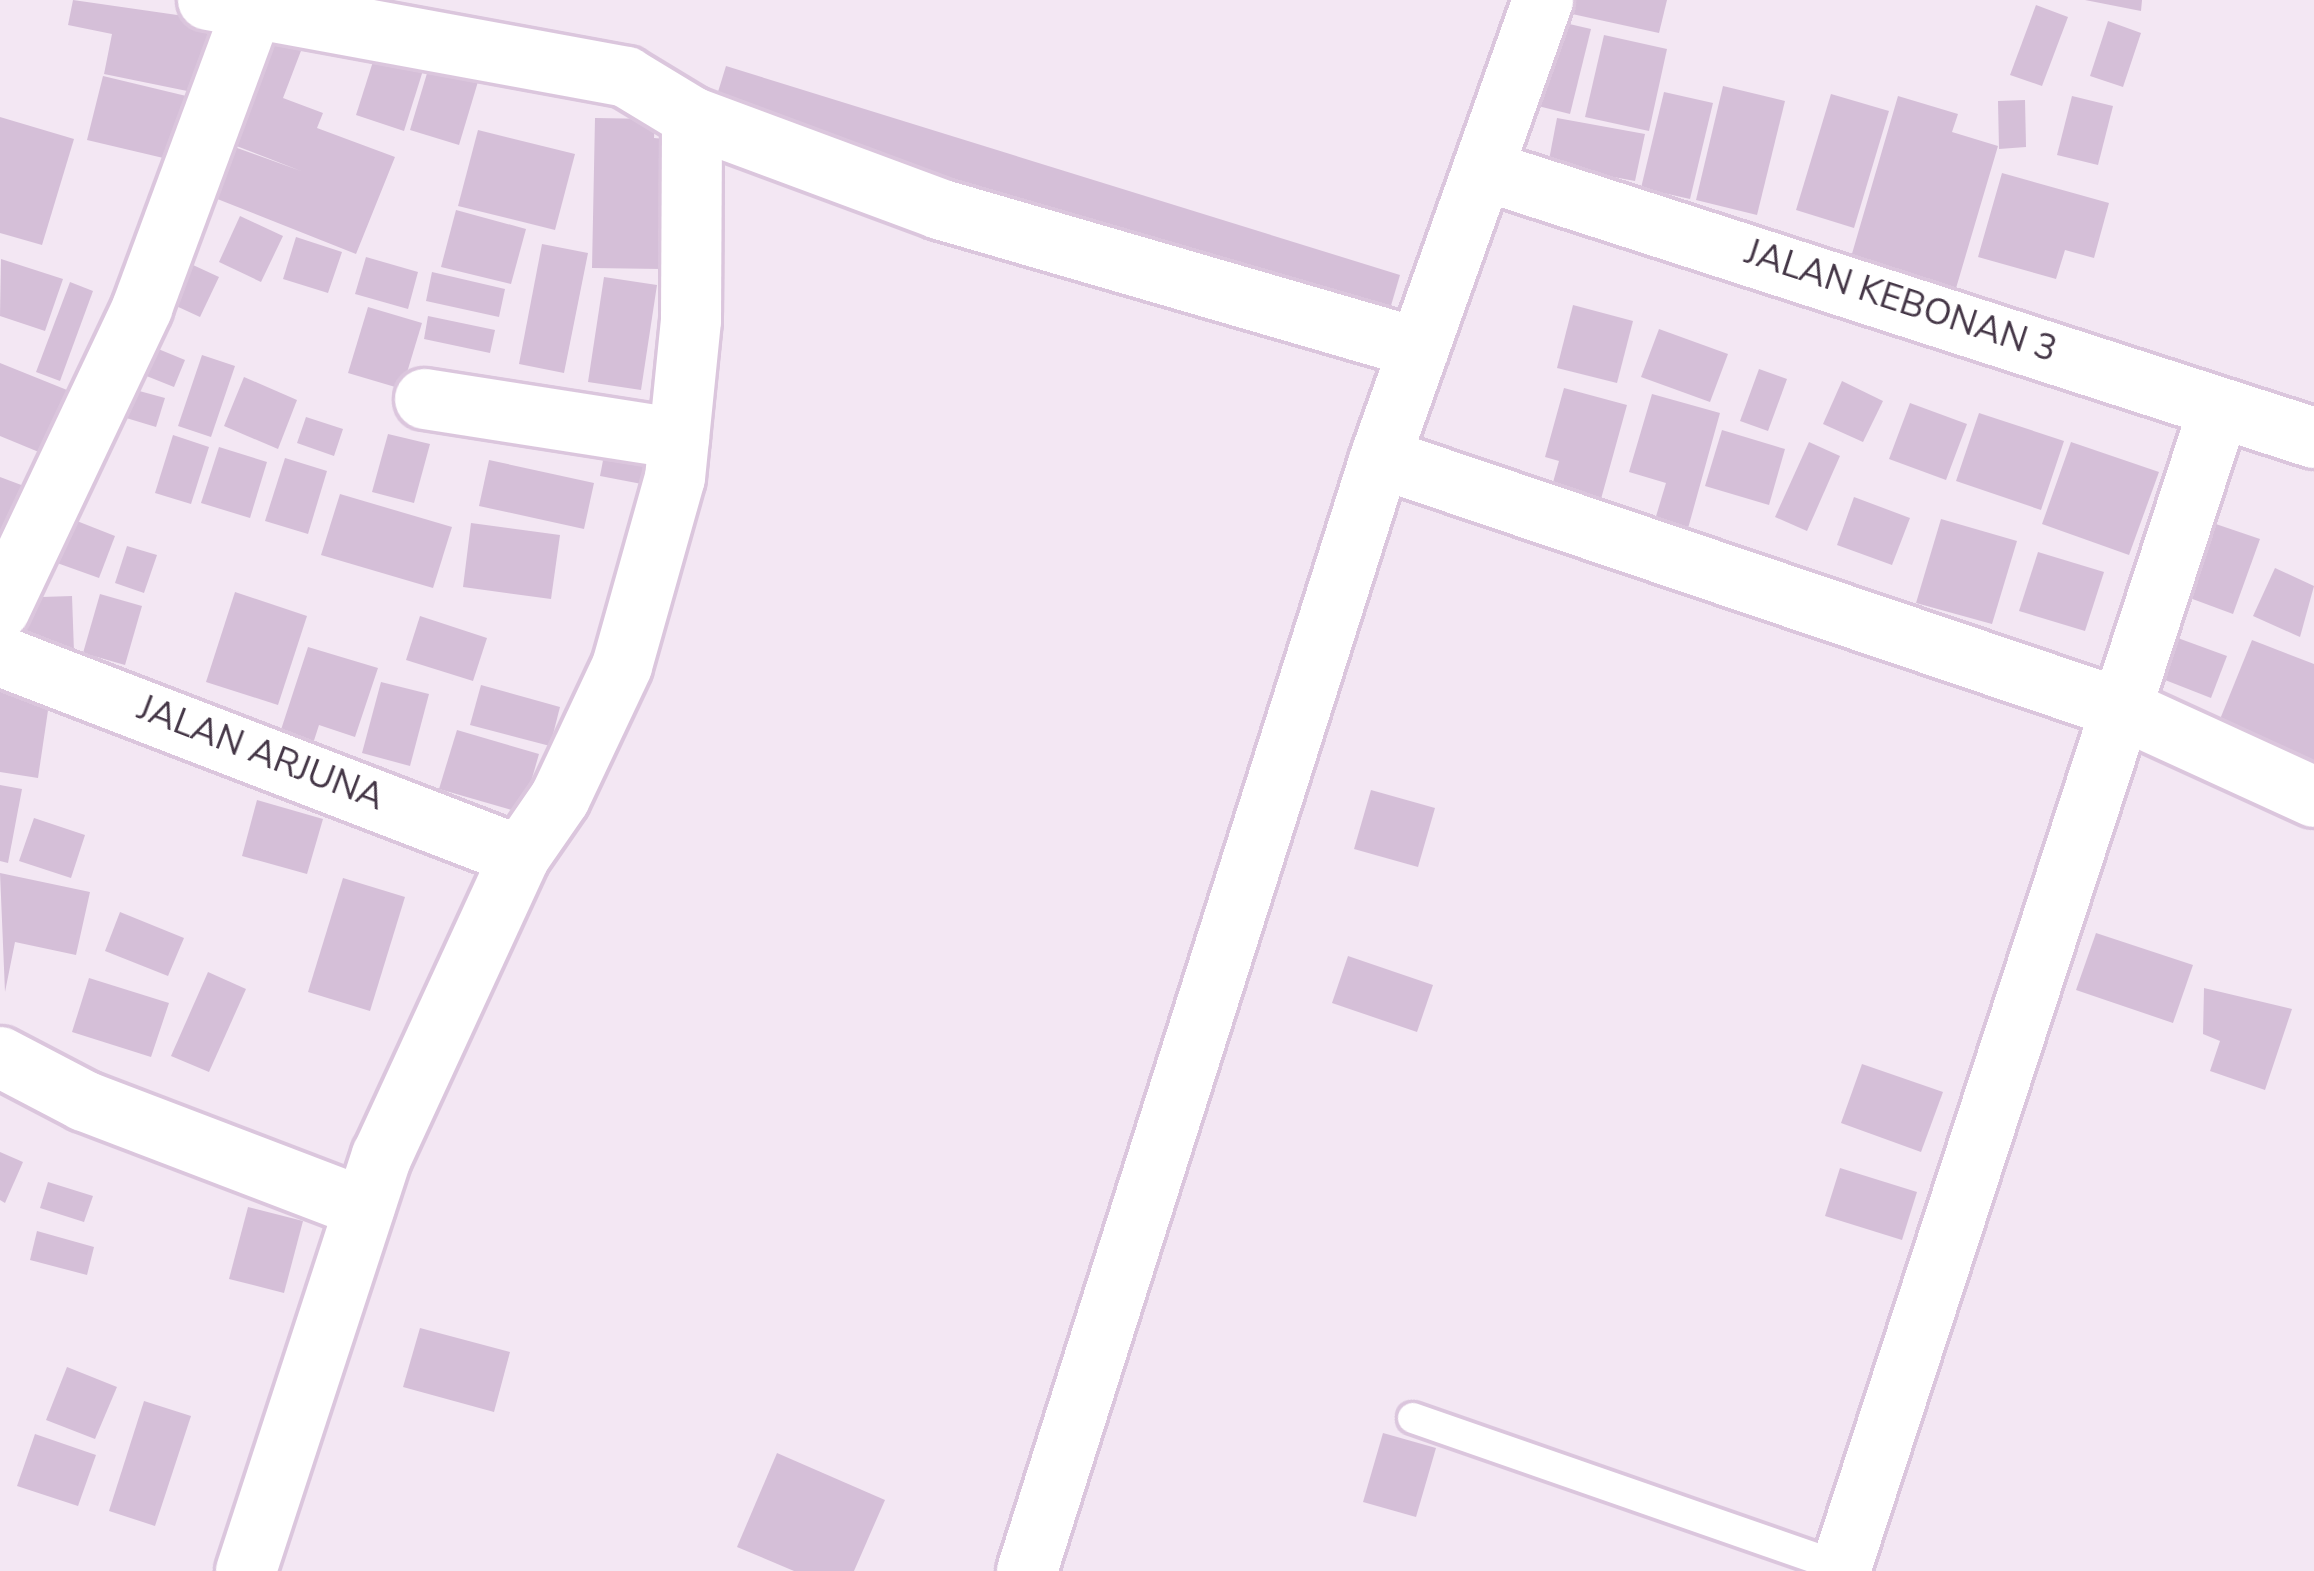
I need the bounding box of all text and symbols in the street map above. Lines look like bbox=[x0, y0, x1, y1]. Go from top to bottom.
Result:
street label: JALAN KEBONAN 3 bbox=[1740, 230, 2062, 372]
street label: JALAN ARJUNA bbox=[132, 686, 390, 820]

